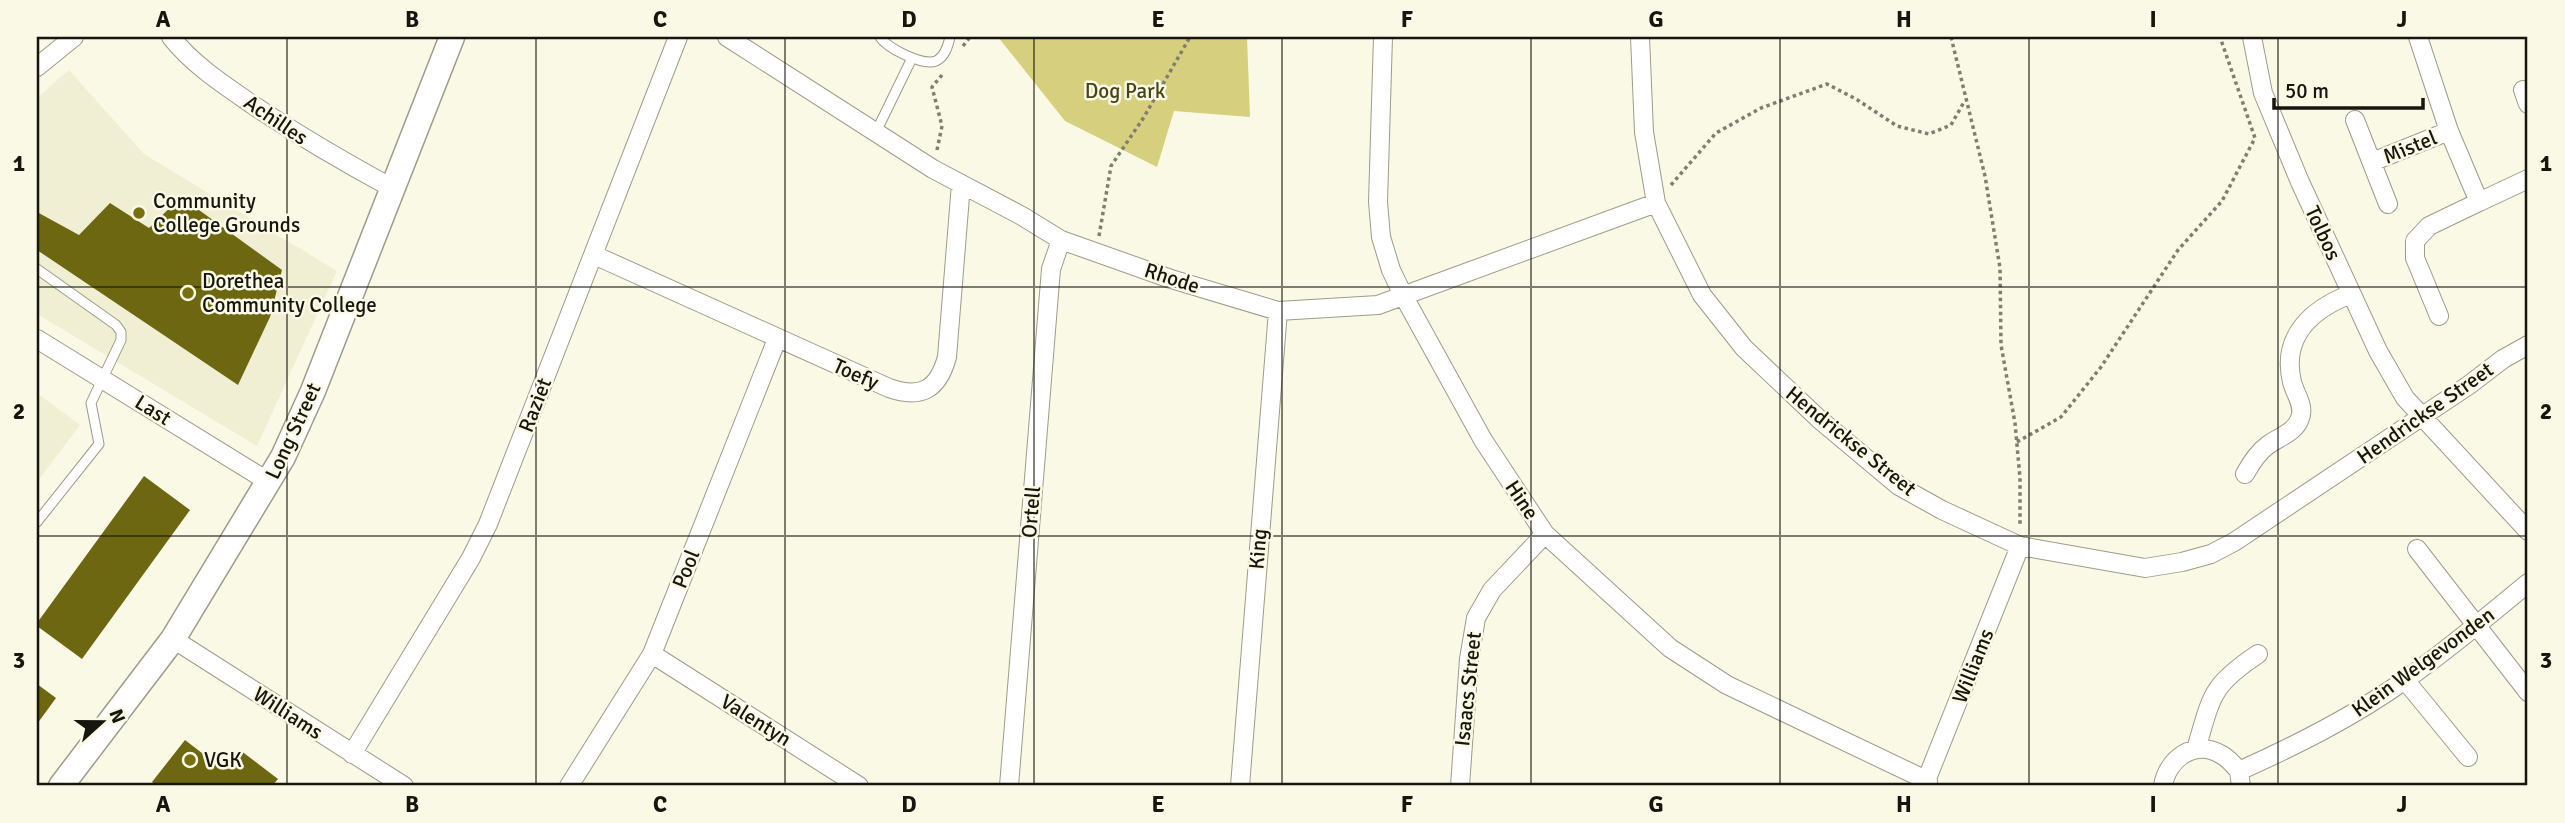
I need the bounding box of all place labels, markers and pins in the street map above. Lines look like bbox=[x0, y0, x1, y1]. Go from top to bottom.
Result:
place label: Community College Grounds bbox=[153, 188, 300, 238]
marker: Community College Grounds bbox=[131, 205, 147, 221]
place label: Dorethea Community College bbox=[202, 268, 377, 318]
marker: Dorethea Community College bbox=[180, 285, 196, 301]
place label: VGK bbox=[204, 747, 242, 773]
marker: VGK bbox=[182, 752, 198, 768]

